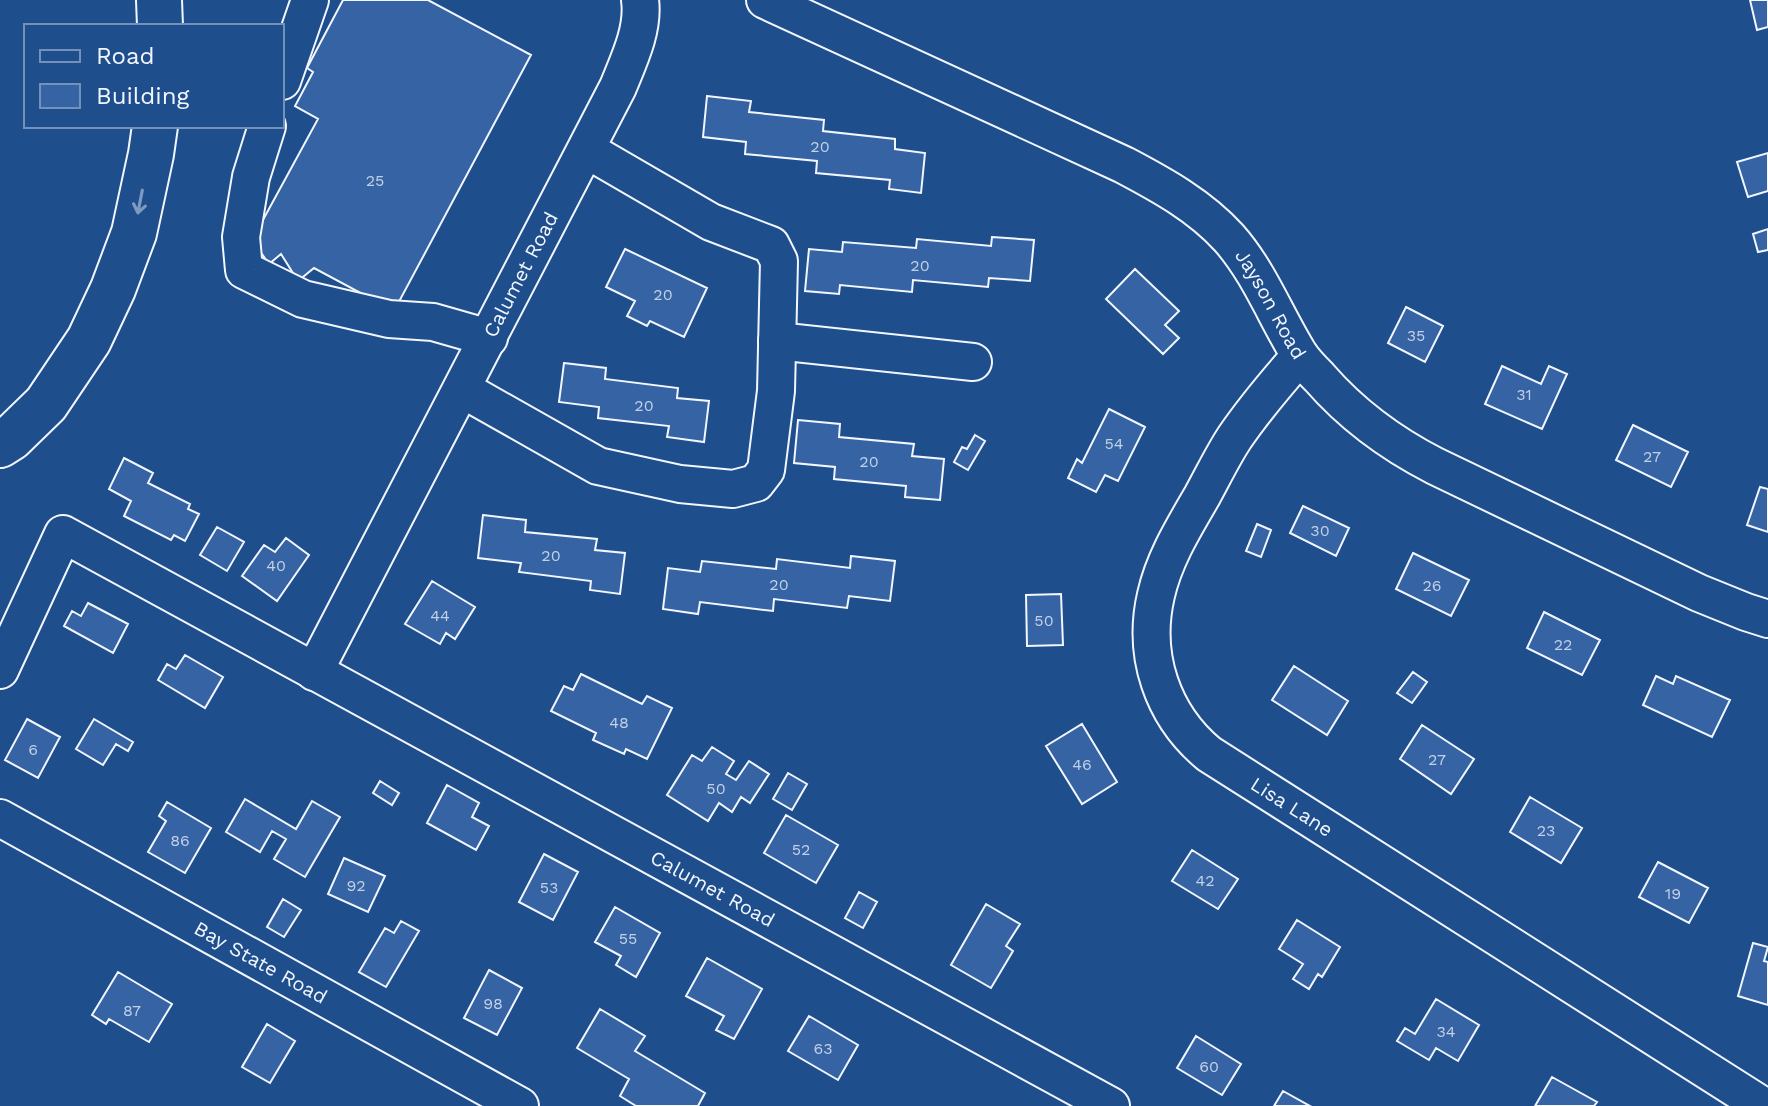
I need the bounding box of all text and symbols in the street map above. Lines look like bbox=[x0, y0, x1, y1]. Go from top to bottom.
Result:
legend bbox=[24, 24, 284, 128]
text: Road bbox=[96, 42, 155, 70]
text: Building bbox=[96, 82, 189, 110]
house number: 20 bbox=[810, 137, 830, 156]
house number: 25 bbox=[366, 171, 384, 190]
one-way arrow bbox=[131, 189, 146, 215]
street label: Calumet Road bbox=[478, 208, 563, 341]
street label: Jayson Road bbox=[1230, 244, 1311, 363]
house number: 20 bbox=[910, 256, 930, 275]
house number: 20 bbox=[653, 285, 673, 304]
house number: 35 bbox=[1407, 326, 1425, 345]
house number: 31 bbox=[1516, 385, 1532, 404]
house number: 20 bbox=[634, 396, 654, 415]
house number: 54 bbox=[1104, 434, 1124, 453]
house number: 27 bbox=[1643, 447, 1661, 466]
house number: 20 bbox=[859, 452, 879, 471]
house number: 30 bbox=[1310, 521, 1330, 540]
house number: 20 bbox=[541, 546, 561, 565]
house number: 40 bbox=[266, 556, 286, 575]
house number: 20 bbox=[769, 575, 789, 594]
house number: 26 bbox=[1422, 576, 1442, 595]
house number: 44 bbox=[430, 606, 450, 625]
house number: 50 bbox=[1034, 611, 1054, 630]
house number: 22 bbox=[1554, 635, 1572, 654]
house number: 48 bbox=[609, 713, 629, 732]
house number: 6 bbox=[28, 740, 38, 759]
house number: 27 bbox=[1428, 750, 1446, 769]
house number: 46 bbox=[1072, 755, 1092, 774]
street label: Lisa Lane bbox=[1246, 772, 1338, 842]
house number: 50 bbox=[706, 779, 726, 798]
house number: 23 bbox=[1537, 821, 1555, 840]
house number: 86 bbox=[170, 831, 190, 850]
house number: 52 bbox=[792, 840, 810, 859]
street label: Calumet Road bbox=[646, 845, 779, 932]
house number: 42 bbox=[1195, 871, 1215, 890]
house number: 92 bbox=[346, 876, 366, 895]
house number: 53 bbox=[540, 878, 558, 897]
house number: 19 bbox=[1665, 884, 1681, 903]
street label: Bay State Road bbox=[190, 916, 331, 1009]
house number: 55 bbox=[619, 929, 637, 948]
house number: 98 bbox=[483, 994, 503, 1013]
house number: 87 bbox=[123, 1001, 141, 1020]
house number: 34 bbox=[1436, 1022, 1456, 1041]
house number: 63 bbox=[813, 1039, 833, 1058]
house number: 60 bbox=[1199, 1057, 1219, 1076]

